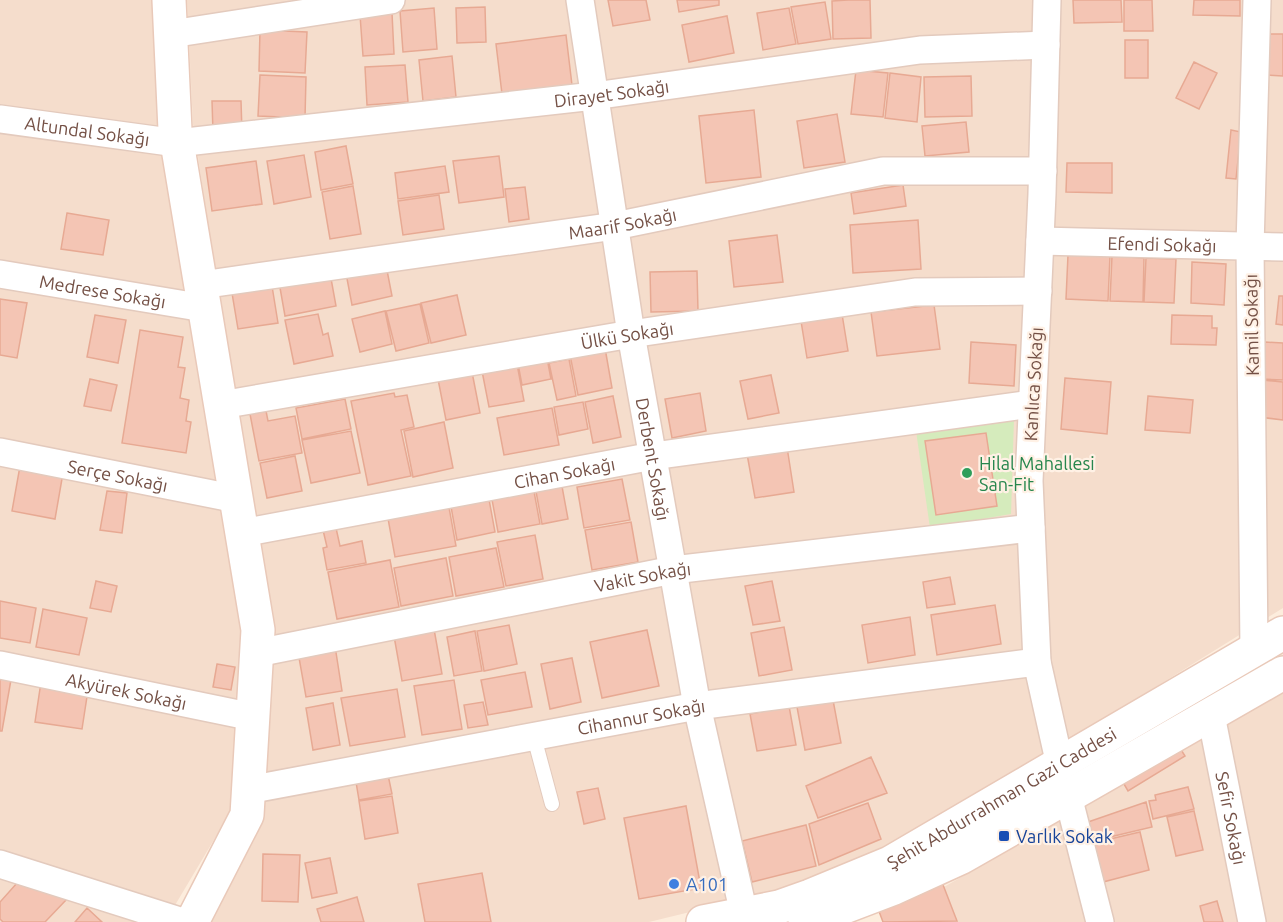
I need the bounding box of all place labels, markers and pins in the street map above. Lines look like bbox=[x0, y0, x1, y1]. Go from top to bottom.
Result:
place label: Hilal Mahallesi San-Fit bbox=[979, 453, 1095, 494]
marker: Hilal Mahallesi San-Fit bbox=[960, 466, 974, 480]
place label: Varlık Sokak bbox=[1016, 826, 1113, 846]
marker: Varlık Sokak bbox=[997, 829, 1011, 843]
place label: A101 bbox=[686, 874, 728, 894]
marker: A101 bbox=[667, 877, 681, 891]

